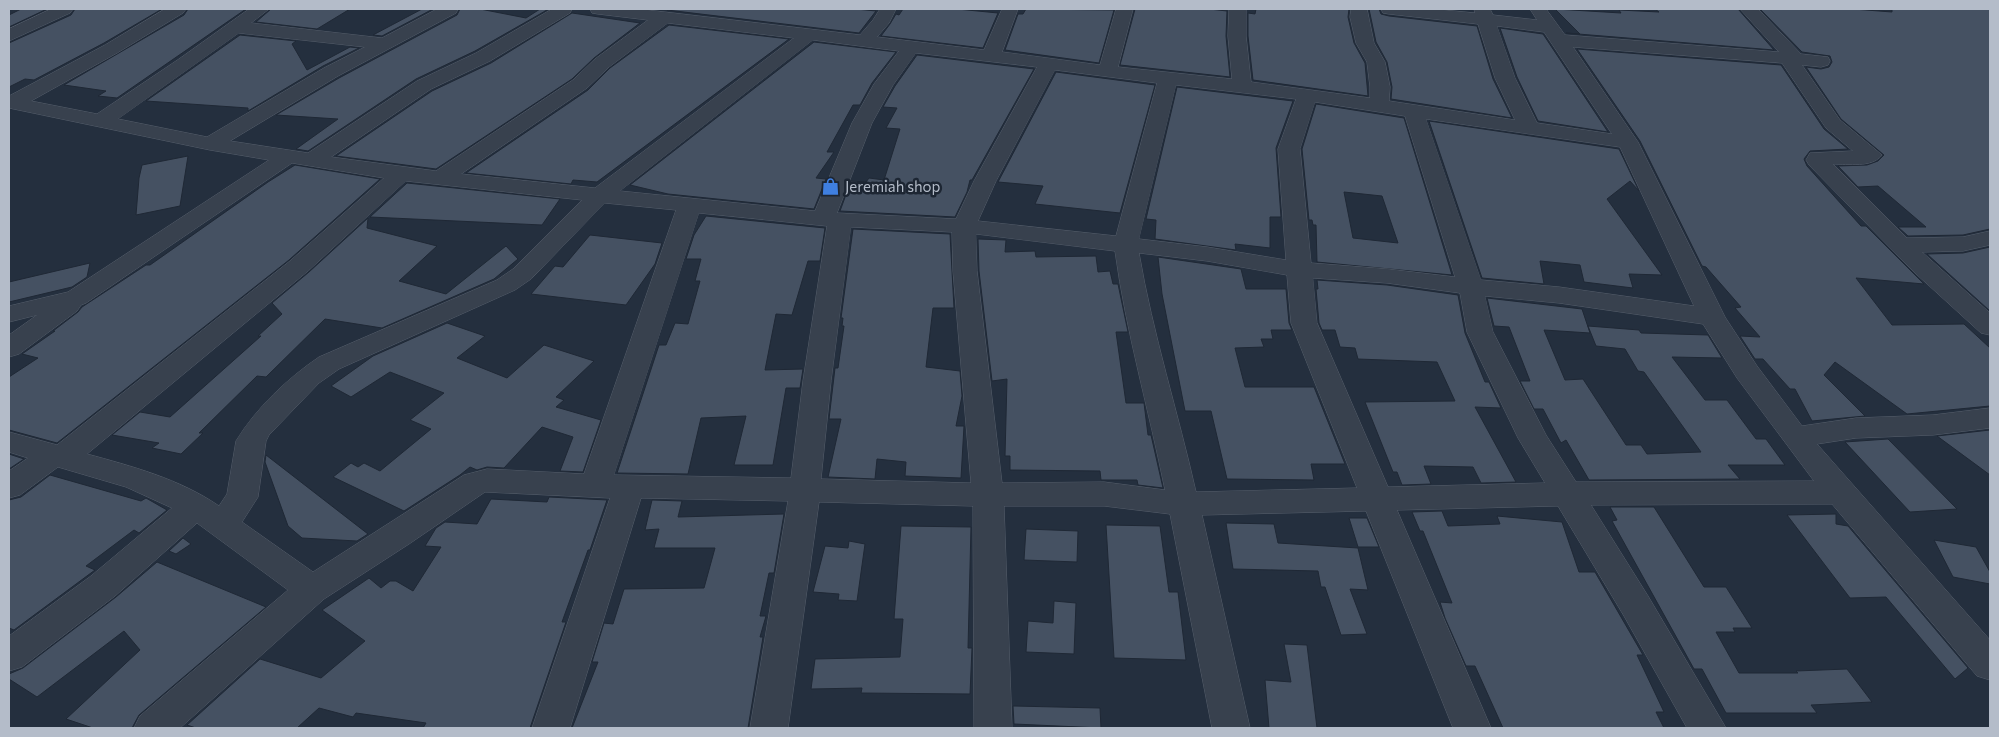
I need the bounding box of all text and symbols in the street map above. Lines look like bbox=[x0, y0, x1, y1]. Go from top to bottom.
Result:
shop icon: Jeremiah shop bbox=[821, 176, 841, 196]
place label: Jeremiah shop bbox=[845, 177, 941, 195]

